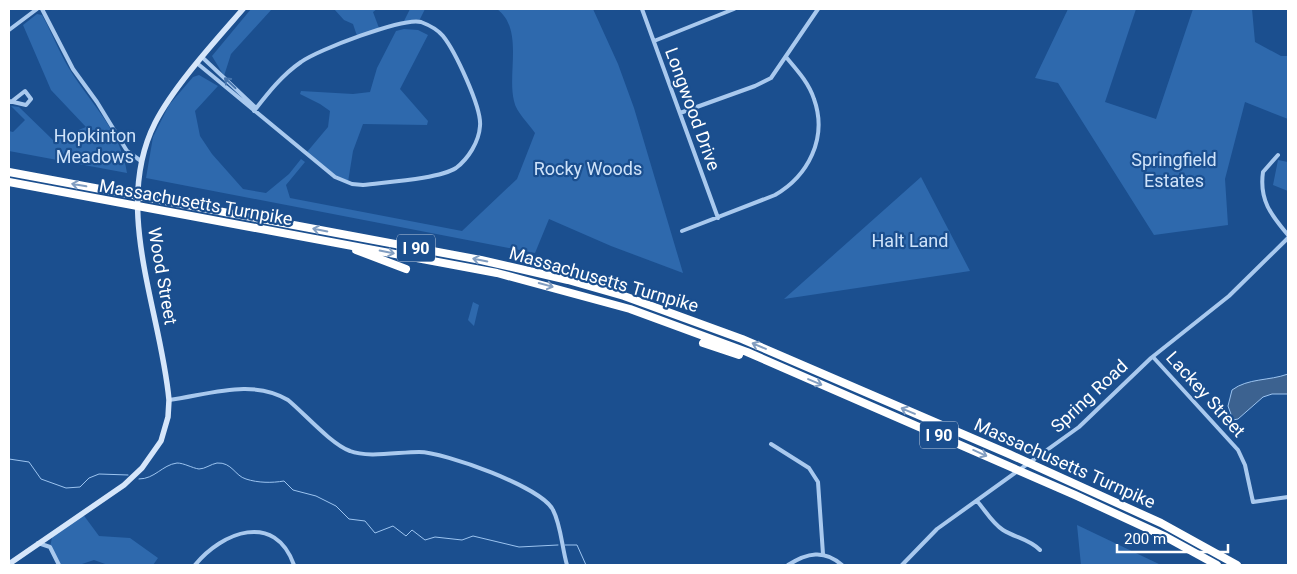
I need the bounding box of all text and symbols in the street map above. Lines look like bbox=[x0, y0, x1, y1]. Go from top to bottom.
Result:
street label: Longwood Drive bbox=[661, 45, 725, 173]
one-way arrow bbox=[223, 77, 236, 89]
park label: Hopkinton Meadows bbox=[54, 125, 136, 167]
park label: Springfield Estates bbox=[1131, 149, 1217, 191]
park label: Rocky Woods bbox=[534, 158, 642, 179]
street label: Massachusetts Turnpike bbox=[98, 175, 294, 229]
one-way arrow bbox=[72, 180, 88, 190]
one-way arrow bbox=[312, 224, 328, 234]
street label: Wood Street bbox=[144, 226, 182, 326]
park label: Halt Land bbox=[872, 230, 948, 251]
road number: I 90 bbox=[397, 234, 435, 262]
street label: Massachusetts Turnpike bbox=[507, 242, 701, 316]
one-way arrow bbox=[379, 248, 395, 258]
one-way arrow bbox=[472, 254, 488, 264]
one-way arrow bbox=[538, 280, 554, 290]
one-way arrow bbox=[752, 341, 767, 351]
street label: Lackey Street bbox=[1162, 347, 1250, 441]
street label: Spring Road bbox=[1046, 355, 1132, 437]
one-way arrow bbox=[807, 377, 822, 387]
one-way arrow bbox=[901, 405, 916, 415]
street label: Massachusetts Turnpike bbox=[971, 414, 1159, 512]
road number: I 90 bbox=[920, 422, 958, 448]
one-way arrow bbox=[972, 449, 987, 459]
scale bar bbox=[1117, 522, 1228, 554]
text: 200 m bbox=[1124, 530, 1166, 548]

